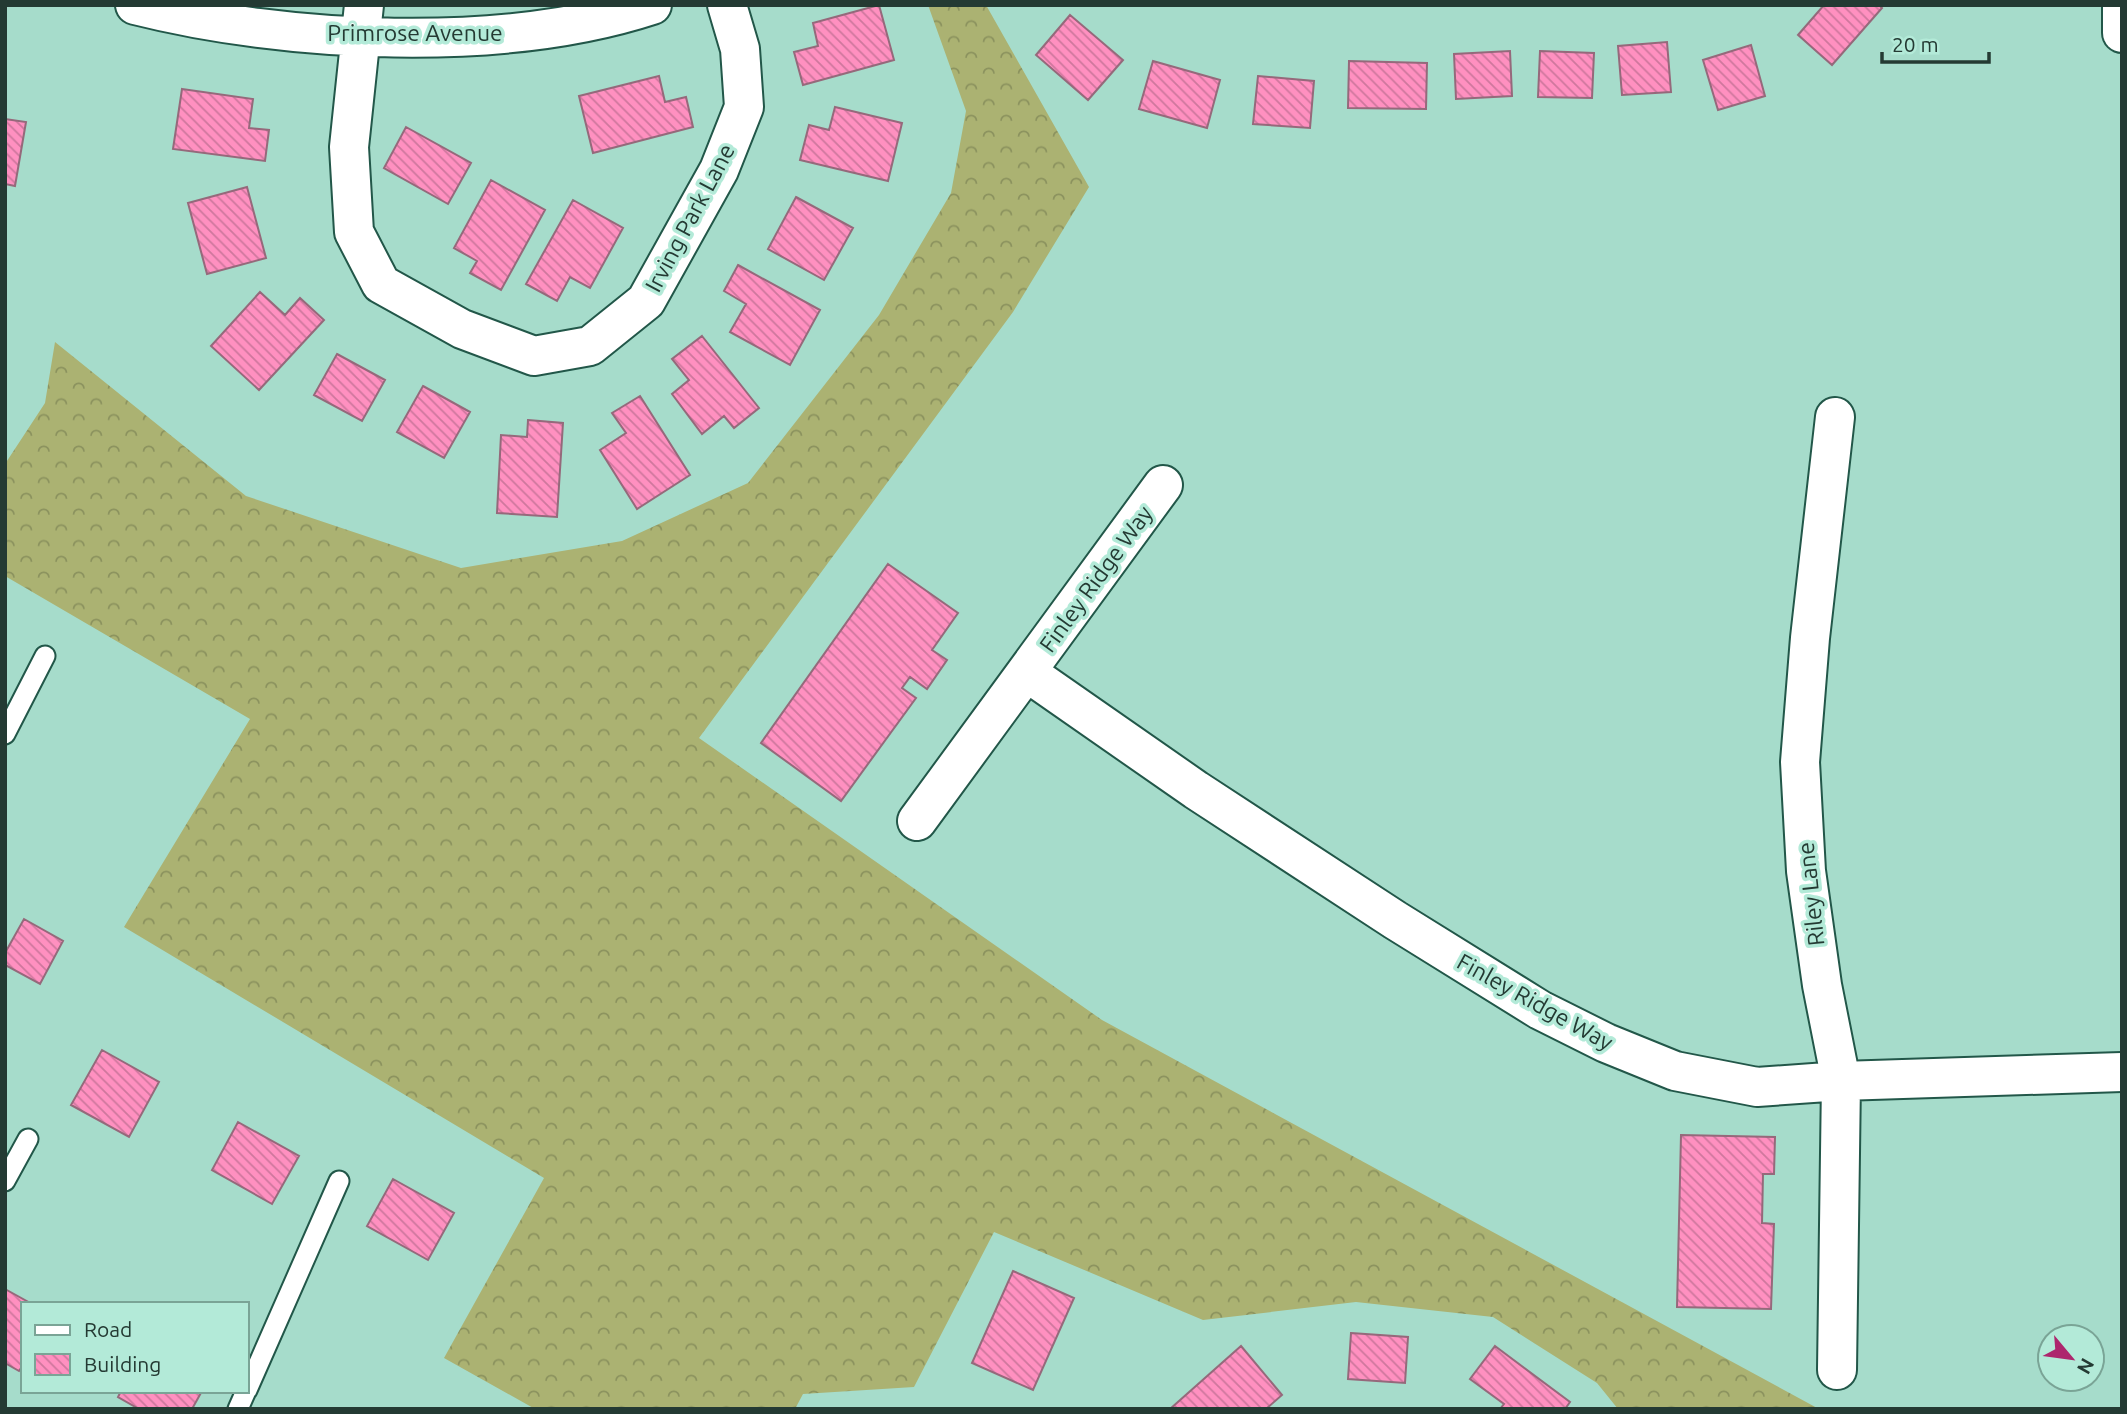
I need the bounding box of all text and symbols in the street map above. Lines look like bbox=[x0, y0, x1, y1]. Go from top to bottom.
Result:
street label: Primrose Avenue bbox=[327, 20, 503, 45]
scale bar bbox=[1882, 21, 1989, 65]
text: 20 m bbox=[1892, 32, 1939, 56]
street label: Irving Park Lane bbox=[640, 140, 739, 296]
street label: Finley Ridge Way bbox=[1034, 501, 1157, 657]
street label: Riley Lane bbox=[1793, 841, 1828, 947]
street label: Finley Ridge Way bbox=[1453, 948, 1617, 1055]
legend bbox=[21, 1302, 248, 1393]
text: Road bbox=[84, 1317, 132, 1341]
north arrow bbox=[2036, 1323, 2106, 1393]
text: Building bbox=[84, 1352, 161, 1376]
text: N bbox=[2073, 1355, 2099, 1378]

